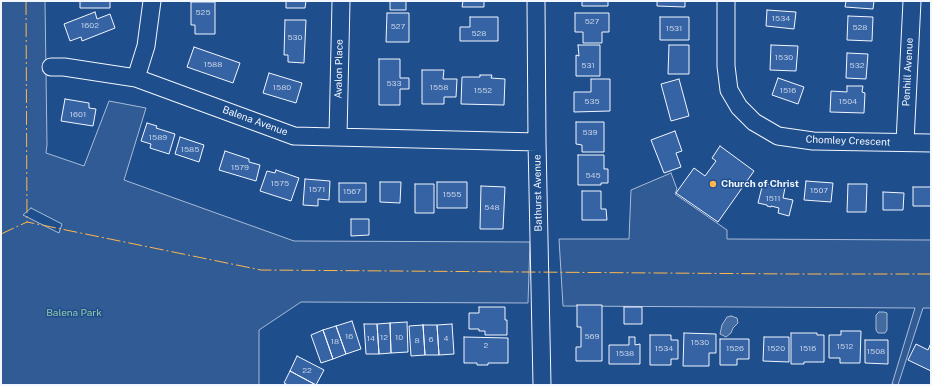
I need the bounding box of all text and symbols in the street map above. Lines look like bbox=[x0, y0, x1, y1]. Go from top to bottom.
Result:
house number: 525 bbox=[195, 8, 211, 18]
house number: 1534 bbox=[772, 14, 790, 24]
house number: 527 bbox=[585, 17, 599, 27]
house number: 1602 bbox=[81, 21, 99, 31]
house number: 527 bbox=[391, 22, 405, 32]
house number: 528 bbox=[852, 23, 868, 33]
house number: 1531 bbox=[666, 24, 682, 34]
house number: 528 bbox=[471, 29, 487, 39]
house number: 530 bbox=[287, 33, 303, 43]
street label: Penhill Avenue bbox=[900, 37, 916, 107]
street label: Avalon Place bbox=[332, 39, 346, 99]
house number: 1530 bbox=[775, 53, 793, 63]
house number: 1588 bbox=[204, 60, 222, 70]
house number: 531 bbox=[581, 61, 595, 71]
house number: 532 bbox=[850, 61, 864, 71]
house number: 533 bbox=[386, 79, 402, 89]
house number: 1580 bbox=[273, 83, 291, 93]
house number: 1558 bbox=[430, 83, 448, 93]
house number: 1552 bbox=[474, 86, 492, 96]
house number: 1516 bbox=[780, 86, 796, 96]
house number: 535 bbox=[584, 97, 600, 107]
house number: 1504 bbox=[839, 97, 857, 107]
street label: Balena Avenue bbox=[221, 104, 289, 138]
house number: 1601 bbox=[70, 110, 86, 120]
house number: 539 bbox=[582, 128, 598, 138]
house number: 1589 bbox=[149, 133, 167, 143]
street label: Chomley Crescent bbox=[805, 134, 891, 148]
house number: 1585 bbox=[181, 145, 199, 155]
street label: Bathurst Avenue bbox=[531, 154, 545, 232]
house number: 1579 bbox=[231, 163, 249, 173]
house number: 545 bbox=[585, 171, 601, 181]
place label: Church of Christ bbox=[721, 178, 799, 190]
house number: 1575 bbox=[271, 179, 289, 189]
marker: Church of Christ bbox=[708, 179, 718, 189]
house number: 1571 bbox=[309, 185, 325, 195]
house number: 1507 bbox=[810, 186, 828, 196]
house number: 1567 bbox=[343, 187, 361, 197]
house number: 1555 bbox=[443, 190, 461, 200]
house number: 1511 bbox=[766, 194, 780, 204]
house number: 548 bbox=[484, 203, 500, 213]
park label: Balena Park bbox=[46, 307, 102, 319]
house number: 16 bbox=[345, 332, 353, 342]
house number: 569 bbox=[584, 332, 600, 342]
house number: 12 bbox=[380, 333, 388, 343]
house number: 10 bbox=[395, 333, 403, 343]
house number: 14 bbox=[367, 334, 375, 344]
house number: 4 bbox=[443, 334, 449, 344]
house number: 6 bbox=[429, 335, 433, 345]
house number: 8 bbox=[414, 336, 420, 346]
house number: 18 bbox=[331, 337, 339, 347]
house number: 1530 bbox=[691, 338, 709, 348]
house number: 2 bbox=[484, 341, 488, 351]
house number: 1512 bbox=[837, 342, 853, 352]
house number: 1534 bbox=[655, 344, 673, 354]
house number: 1526 bbox=[726, 344, 744, 354]
house number: 1520 bbox=[767, 344, 785, 354]
house number: 1516 bbox=[800, 344, 816, 354]
house number: 1508 bbox=[867, 347, 885, 357]
house number: 1538 bbox=[616, 349, 634, 359]
house number: 22 bbox=[302, 366, 312, 376]

